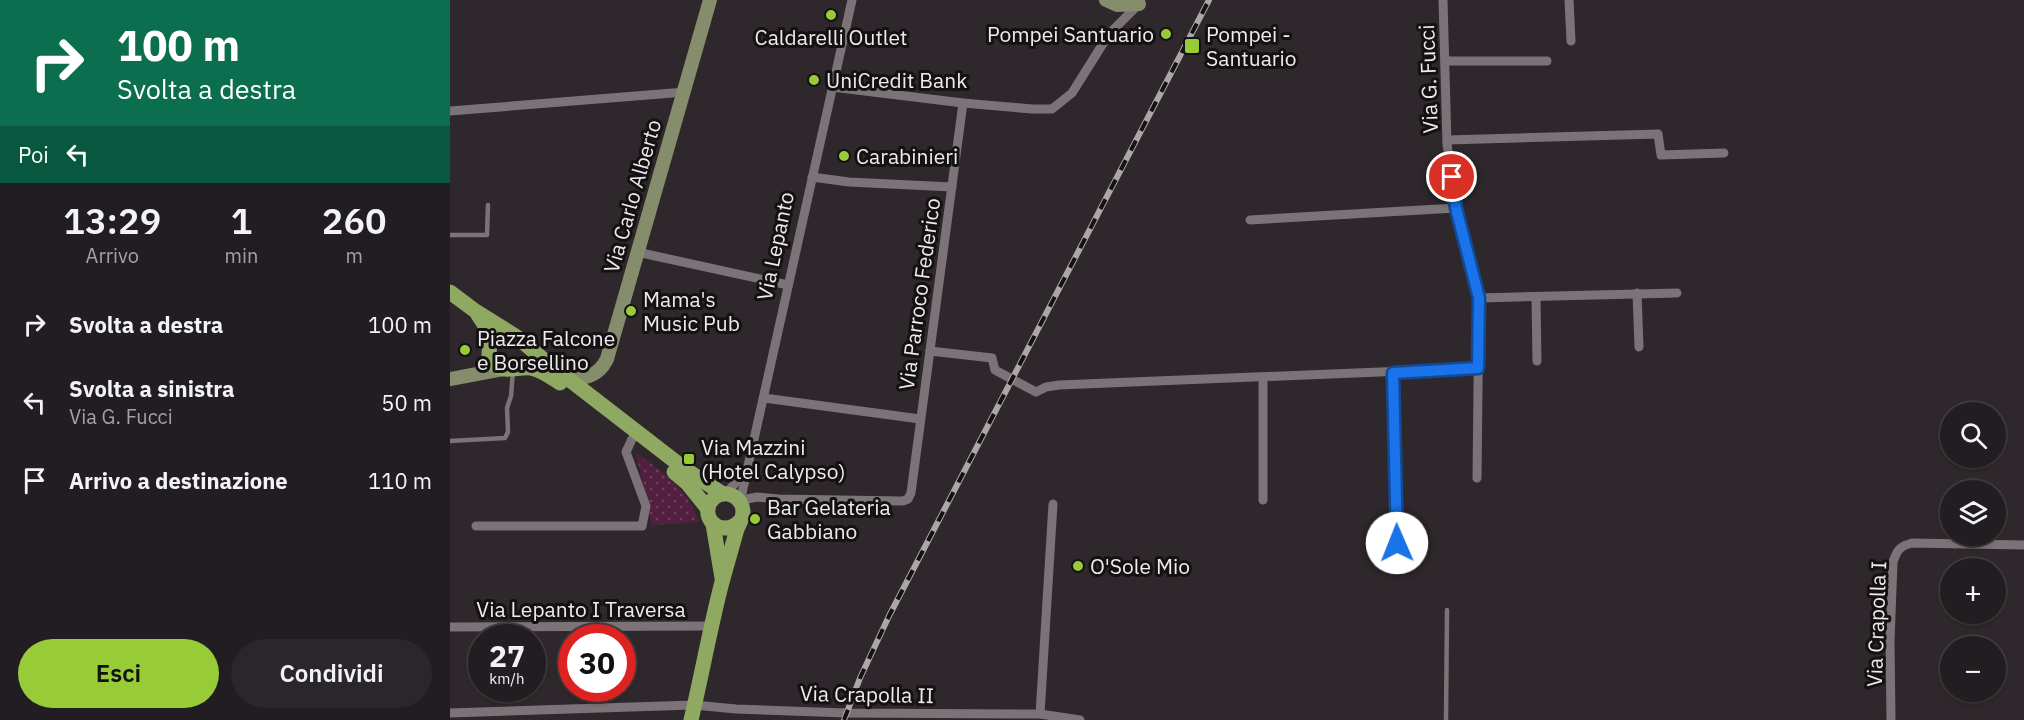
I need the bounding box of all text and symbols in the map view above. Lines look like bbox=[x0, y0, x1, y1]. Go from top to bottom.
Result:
marker: Caldarelli Outlet bbox=[824, 8, 838, 22]
text: 100 m bbox=[117, 18, 240, 73]
place label: Pompei Santuario bbox=[987, 20, 1154, 48]
place label: Pompei - Santuario bbox=[1206, 20, 1297, 72]
place label: Caldarelli Outlet bbox=[755, 23, 907, 51]
icon: right bbox=[18, 24, 96, 102]
street label: Via G. Fucci bbox=[1412, 24, 1444, 134]
marker: Pompei Santuario bbox=[1159, 27, 1173, 41]
marker: Pompei - Santuario bbox=[1183, 37, 1201, 55]
place label: UniCredit Bank bbox=[826, 66, 967, 94]
text: Svolta a destra bbox=[117, 71, 296, 106]
marker: UniCredit Bank bbox=[807, 73, 821, 87]
street label: Via Carlo Alberto bbox=[597, 116, 667, 276]
icon: left bbox=[61, 138, 94, 171]
text: Poi bbox=[18, 140, 49, 169]
place label: Carabinieri bbox=[856, 142, 958, 170]
marker: Carabinieri bbox=[837, 149, 851, 163]
pin bbox=[1426, 151, 1477, 202]
icon: arrive bbox=[1435, 160, 1468, 193]
street label: Via Lepanto bbox=[750, 189, 800, 303]
street label: Via Parroco Federico bbox=[892, 196, 946, 392]
text: 13:29 bbox=[63, 197, 161, 244]
text: 1 bbox=[231, 197, 252, 244]
text: 260 bbox=[322, 197, 387, 244]
text: Arrivo bbox=[86, 242, 139, 269]
text: min bbox=[225, 242, 258, 269]
text: m bbox=[345, 242, 363, 269]
place label: Mama's Music Pub bbox=[643, 285, 740, 337]
marker: Mama's Music Pub bbox=[624, 304, 638, 318]
icon: right bbox=[18, 308, 51, 341]
text: Svolta a destra bbox=[69, 310, 223, 339]
text: 100 m bbox=[368, 310, 432, 339]
place label: Piazza Falcone e Borsellino bbox=[477, 324, 615, 376]
marker: Piazza Falcone e Borsellino bbox=[458, 343, 472, 357]
text: Svolta a sinistra bbox=[69, 374, 234, 403]
icon: left bbox=[18, 386, 51, 419]
text: 50 m bbox=[381, 388, 432, 417]
map controls bbox=[1940, 402, 2006, 702]
button: search bbox=[1940, 402, 2006, 468]
text: Via G. Fucci bbox=[69, 403, 173, 430]
place label: Via Mazzini (Hotel Calypso) bbox=[701, 433, 846, 485]
marker: Via Mazzini (Hotel Calypso) bbox=[682, 452, 696, 466]
icon: arrive bbox=[18, 464, 51, 497]
text: Arrivo a destinazione bbox=[69, 466, 288, 495]
text: 110 m bbox=[368, 466, 432, 495]
button: layers bbox=[1940, 480, 2006, 546]
place label: Bar Gelateria Gabbiano bbox=[767, 493, 891, 545]
position arrow bbox=[1365, 511, 1429, 575]
marker: Bar Gelateria Gabbiano bbox=[748, 512, 762, 526]
place label: O'Sole Mio bbox=[1090, 552, 1190, 580]
button: + bbox=[1940, 558, 2006, 624]
marker: O'Sole Mio bbox=[1071, 559, 1085, 573]
street label: Via Crapolla I bbox=[1860, 561, 1892, 687]
street label: Via Lepanto I Traversa bbox=[476, 595, 686, 623]
speed limit sign: 30 bbox=[558, 624, 636, 702]
text: 27 bbox=[489, 636, 525, 675]
button: − bbox=[1940, 636, 2006, 702]
button: Esci bbox=[18, 639, 219, 708]
button: Condividi bbox=[231, 639, 432, 708]
text: km/h bbox=[489, 669, 525, 688]
street label: Via Crapolla II bbox=[800, 679, 934, 709]

